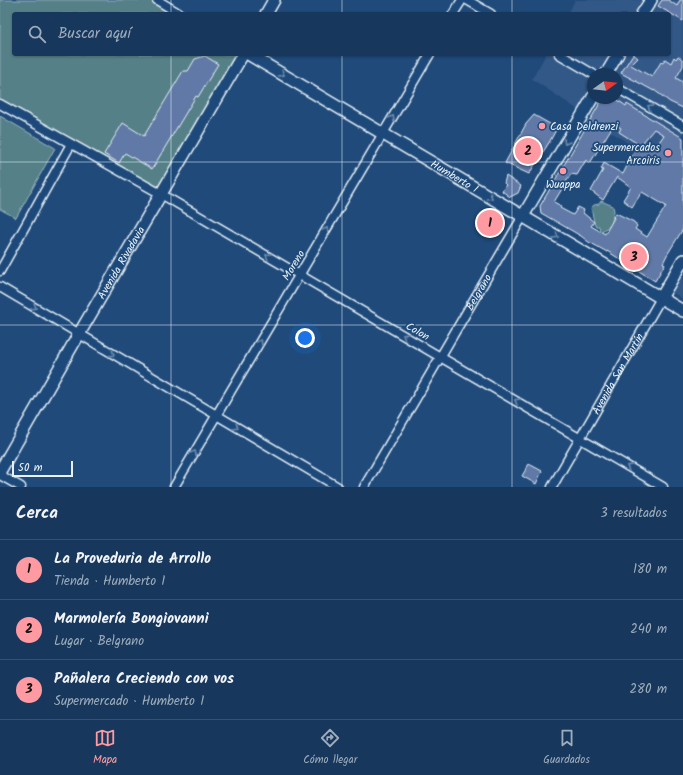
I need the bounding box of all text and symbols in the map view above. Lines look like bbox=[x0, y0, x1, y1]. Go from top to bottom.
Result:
search box bbox=[12, 12, 671, 56]
text: Buscar aquí bbox=[58, 22, 131, 46]
icon: search bbox=[26, 23, 48, 45]
north arrow bbox=[587, 68, 623, 104]
one-way arrow bbox=[278, 69, 285, 76]
one-way arrow bbox=[647, 105, 654, 112]
one-way arrow bbox=[388, 115, 395, 122]
place label: Casa Deldrenzi bbox=[550, 118, 619, 136]
marker: Casa Deldrenzi bbox=[537, 121, 547, 131]
pin: 2 bbox=[515, 136, 541, 166]
one-way arrow bbox=[564, 138, 571, 145]
place label: Supermercados Arcoiris bbox=[592, 139, 660, 170]
marker: Supermercados Arcoiris bbox=[663, 148, 673, 158]
street label: Humberto I bbox=[427, 156, 481, 198]
marker: Wuappa bbox=[558, 166, 568, 176]
place label: Wuappa bbox=[546, 176, 580, 194]
one-way arrow bbox=[486, 192, 493, 199]
pin: 1 bbox=[477, 208, 503, 238]
street label: Avenida Rivadavia bbox=[93, 223, 150, 303]
one-way arrow bbox=[322, 227, 329, 234]
one-way arrow bbox=[552, 231, 559, 239]
pin: 3 bbox=[621, 242, 647, 272]
street label: Moreno bbox=[278, 247, 310, 284]
one-way arrow bbox=[265, 253, 272, 260]
street label: Belgrano bbox=[461, 271, 497, 314]
one-way arrow bbox=[30, 302, 37, 309]
street label: Colon bbox=[402, 318, 433, 346]
your location bbox=[295, 328, 315, 348]
street label: Avenida San Martín bbox=[588, 330, 649, 418]
one-way arrow bbox=[402, 333, 409, 340]
one-way arrow bbox=[255, 339, 262, 346]
one-way arrow bbox=[108, 349, 115, 356]
one-way arrow bbox=[514, 399, 521, 406]
one-way arrow bbox=[232, 422, 239, 429]
one-way arrow bbox=[189, 450, 196, 457]
scale bar bbox=[12, 459, 73, 478]
text: 50 m bbox=[18, 459, 43, 477]
one-way arrow bbox=[626, 465, 633, 472]
text: Cerca bbox=[16, 500, 58, 527]
text: 3 resultados bbox=[600, 503, 667, 524]
text: La Proveduria de Arrollo bbox=[54, 547, 211, 571]
text: 1 bbox=[27, 559, 31, 580]
text: 180 m bbox=[633, 559, 667, 580]
text: Tienda · Humberto I bbox=[54, 571, 165, 592]
text: Marmolería Bongiovanni bbox=[54, 607, 209, 631]
text: 2 bbox=[25, 619, 33, 640]
text: 240 m bbox=[630, 619, 667, 640]
text: Lugar · Belgrano bbox=[54, 631, 144, 652]
text: Pañalera Creciendo con vos bbox=[54, 667, 234, 691]
text: 3 bbox=[25, 679, 33, 700]
text: 280 m bbox=[630, 679, 667, 700]
text: Supermercado · Humberto I bbox=[54, 691, 204, 712]
tab: Mapa bbox=[93, 727, 117, 769]
tab: Cómo llegar bbox=[303, 727, 357, 769]
tab: Guardados bbox=[543, 727, 590, 769]

